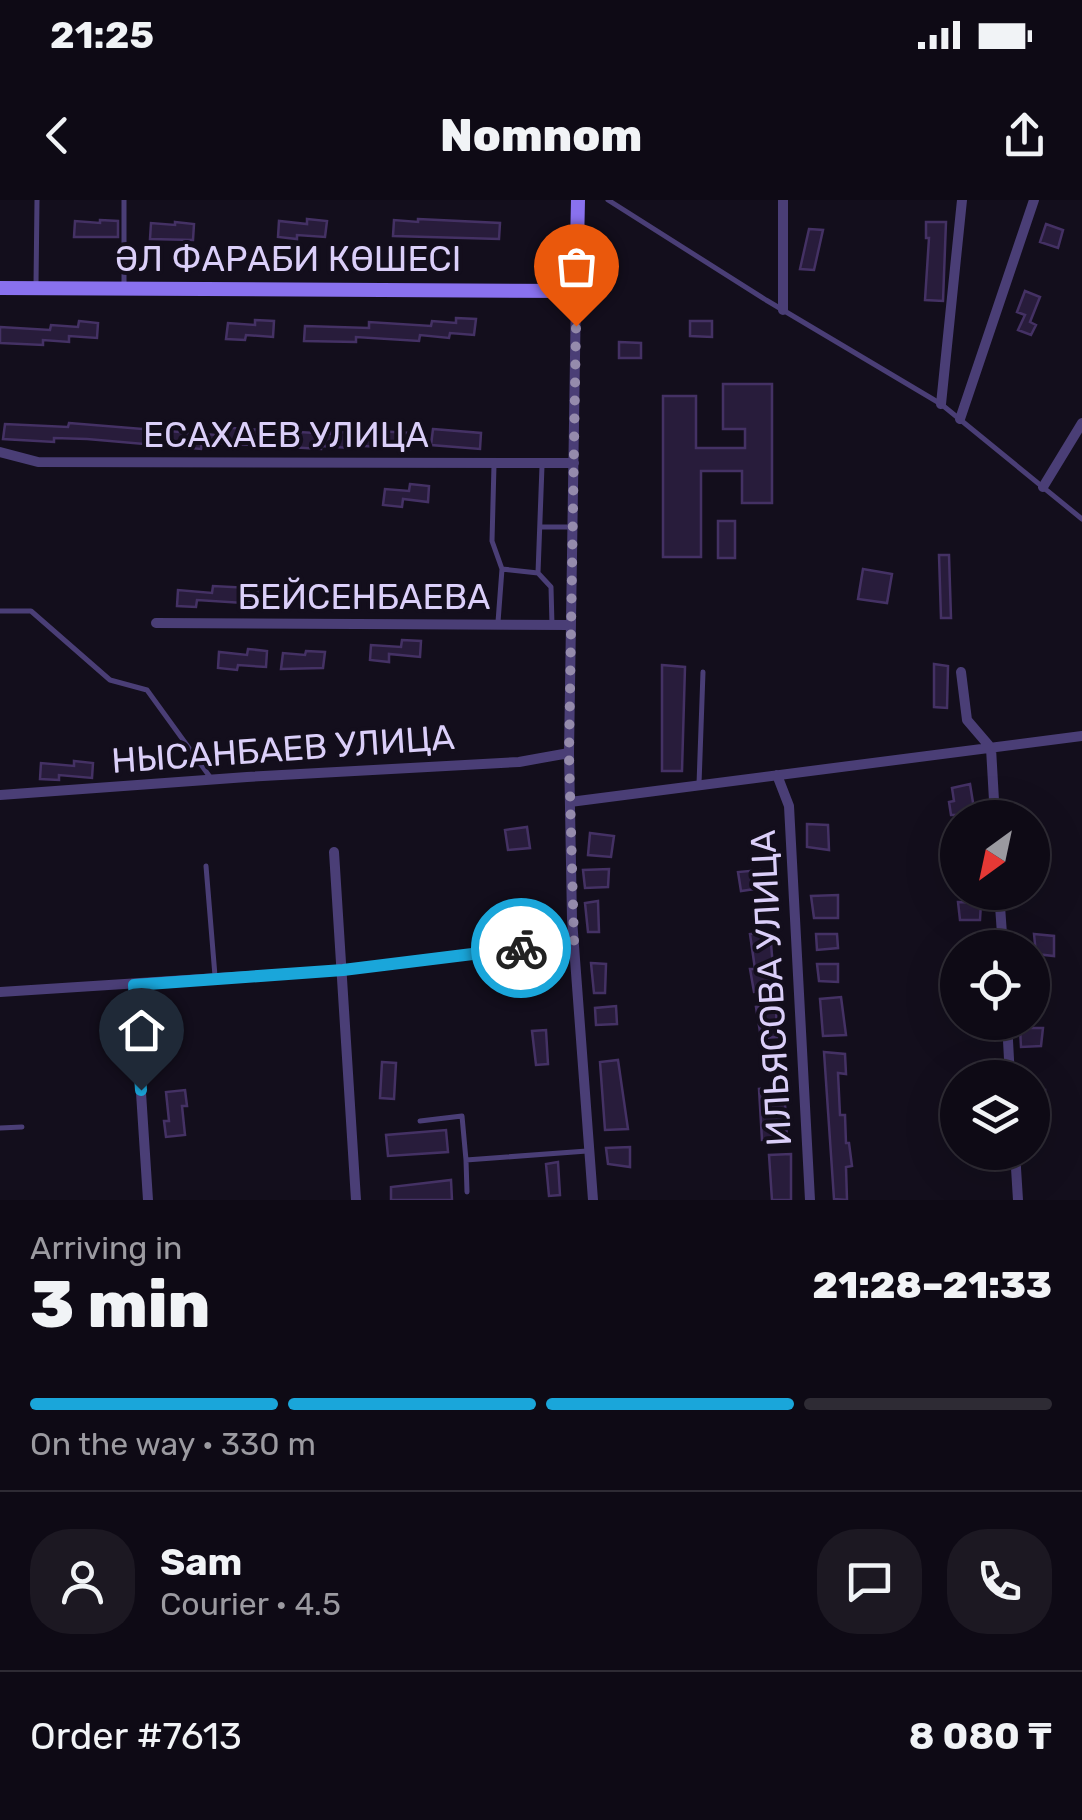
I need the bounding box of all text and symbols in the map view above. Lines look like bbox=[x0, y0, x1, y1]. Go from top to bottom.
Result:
text: 21:25 bbox=[50, 12, 154, 58]
icon: back bbox=[30, 108, 85, 163]
icon: share bbox=[997, 108, 1052, 163]
text: Nomnom bbox=[440, 109, 642, 162]
pin bbox=[534, 224, 619, 327]
street label: ӘЛ ФАРАБИ КӨШЕСІ bbox=[115, 238, 461, 280]
icon: bag bbox=[549, 239, 604, 294]
street label: ЕСАХАЕВ УЛИЦА bbox=[143, 414, 429, 456]
street label: БЕЙСЕНБАЕВА bbox=[238, 576, 490, 618]
street label: НЫСАНБАЕВ УЛИЦА bbox=[110, 716, 456, 782]
north arrow bbox=[940, 800, 1050, 910]
map controls bbox=[940, 800, 1050, 1170]
street label: ИЛЬЯСОВА УЛИЦА bbox=[742, 829, 800, 1147]
courier bbox=[471, 898, 571, 998]
icon: bike bbox=[494, 921, 549, 976]
button: locate bbox=[940, 930, 1050, 1040]
pin bbox=[99, 988, 184, 1091]
icon: home bbox=[114, 1003, 169, 1058]
button: layers bbox=[940, 1060, 1050, 1170]
text: Arriving in bbox=[30, 1229, 182, 1267]
text: 21:28–21:33 bbox=[812, 1262, 1052, 1308]
text: 3 min bbox=[30, 1266, 210, 1343]
text: On the way · 330 m bbox=[30, 1425, 316, 1463]
button: person bbox=[30, 1529, 135, 1634]
button: chat bbox=[817, 1529, 922, 1634]
button: phone bbox=[947, 1529, 1052, 1634]
text: Sam bbox=[160, 1539, 242, 1585]
text: Courier · 4.5 bbox=[160, 1585, 341, 1623]
text: Order #7613 bbox=[30, 1713, 242, 1759]
text: 8 080 ₸ bbox=[909, 1713, 1052, 1759]

